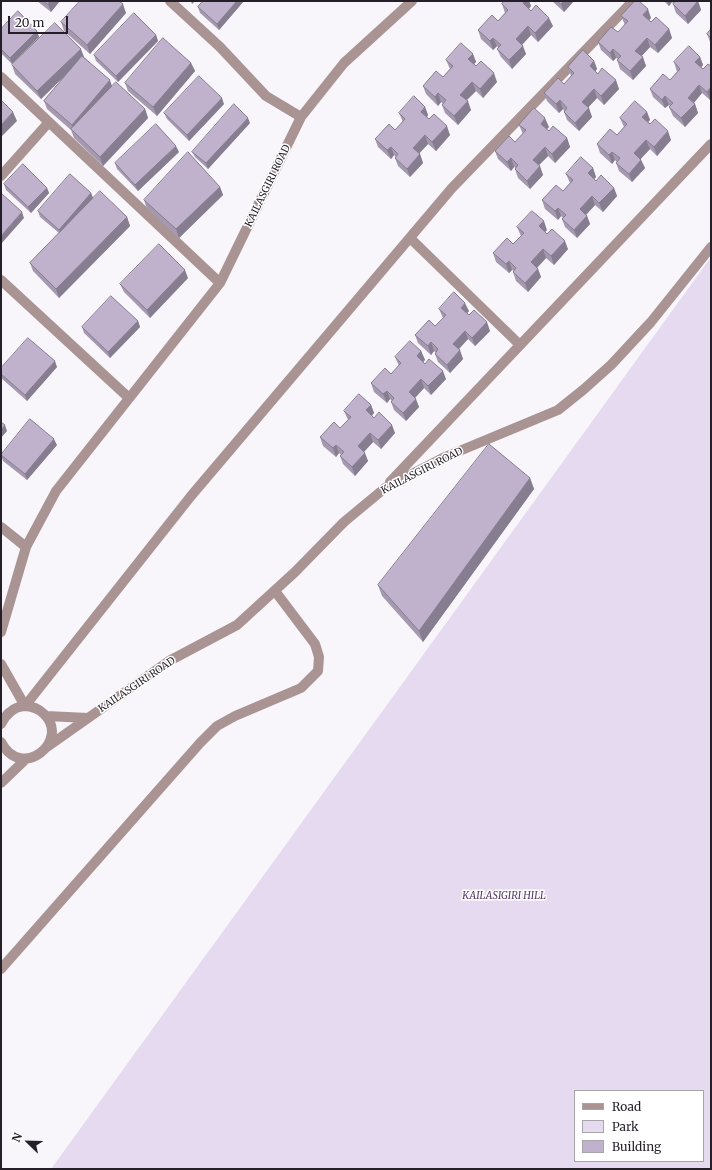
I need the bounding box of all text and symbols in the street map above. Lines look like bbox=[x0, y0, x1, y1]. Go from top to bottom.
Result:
scale bar bbox=[10, 8, 70, 34]
text: 20 m bbox=[15, 15, 44, 30]
street label: KAILASGIRI ROAD bbox=[243, 143, 293, 229]
street label: KAILASGIRI ROAD bbox=[379, 445, 465, 497]
street label: KAILASGIRI ROAD bbox=[96, 655, 178, 715]
park label: KAILASIGIRI HILL bbox=[462, 890, 546, 902]
legend bbox=[574, 1090, 704, 1162]
text: Road bbox=[612, 1099, 641, 1114]
text: Park bbox=[612, 1119, 639, 1134]
north arrow bbox=[8, 1122, 48, 1162]
text: N bbox=[9, 1131, 25, 1144]
text: Building bbox=[612, 1139, 661, 1154]

